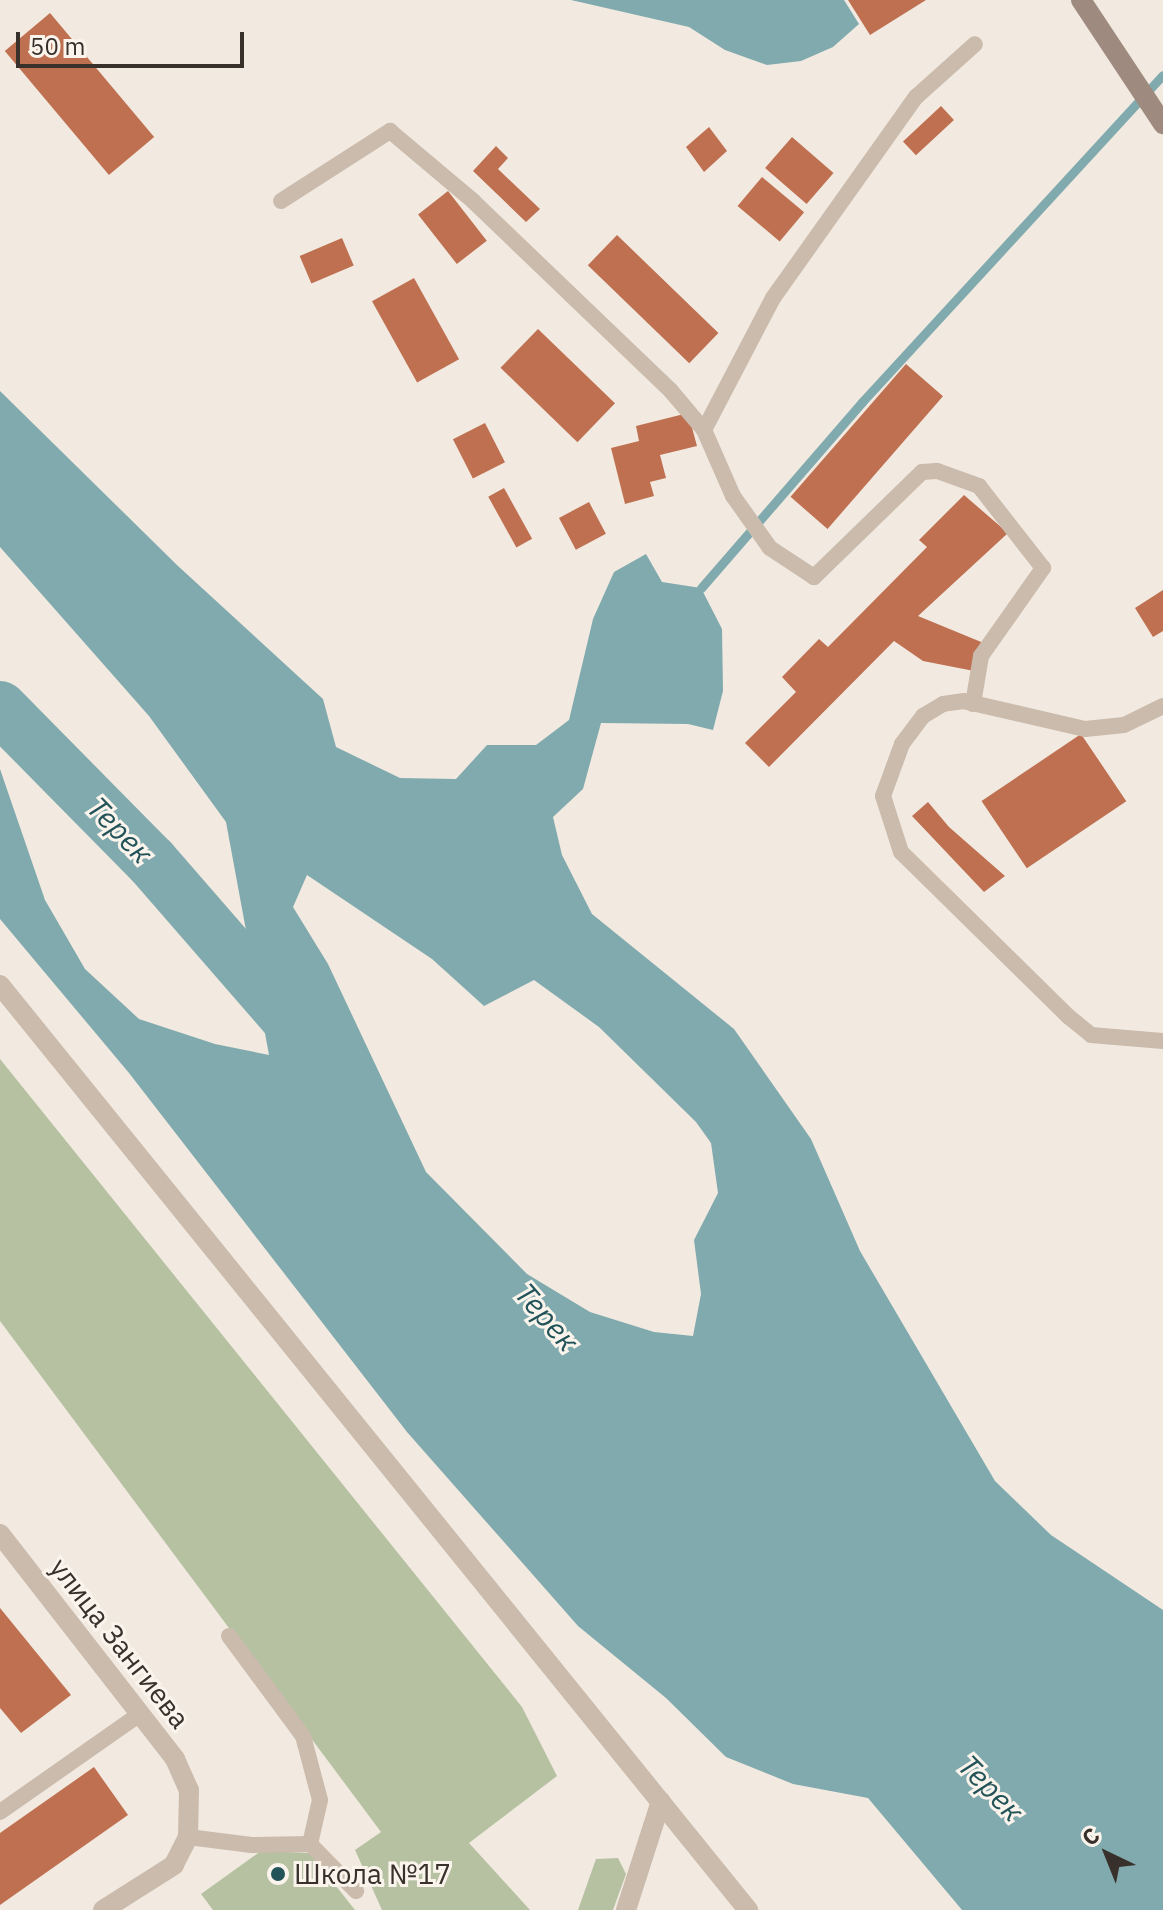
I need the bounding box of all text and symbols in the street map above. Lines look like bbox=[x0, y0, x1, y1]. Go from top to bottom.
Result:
scale bar bbox=[20, 16, 248, 66]
text: 50 m bbox=[30, 30, 85, 62]
water label: Терек bbox=[80, 789, 160, 871]
water label: Терек bbox=[508, 1276, 586, 1358]
street label: улица Зангиева bbox=[43, 1551, 197, 1735]
water label: Терек bbox=[951, 1747, 1031, 1829]
north arrow bbox=[1067, 1814, 1147, 1894]
text: С bbox=[1075, 1821, 1105, 1852]
place label: Школа №17 bbox=[294, 1857, 451, 1891]
marker: Школа №17 bbox=[269, 1865, 287, 1883]

